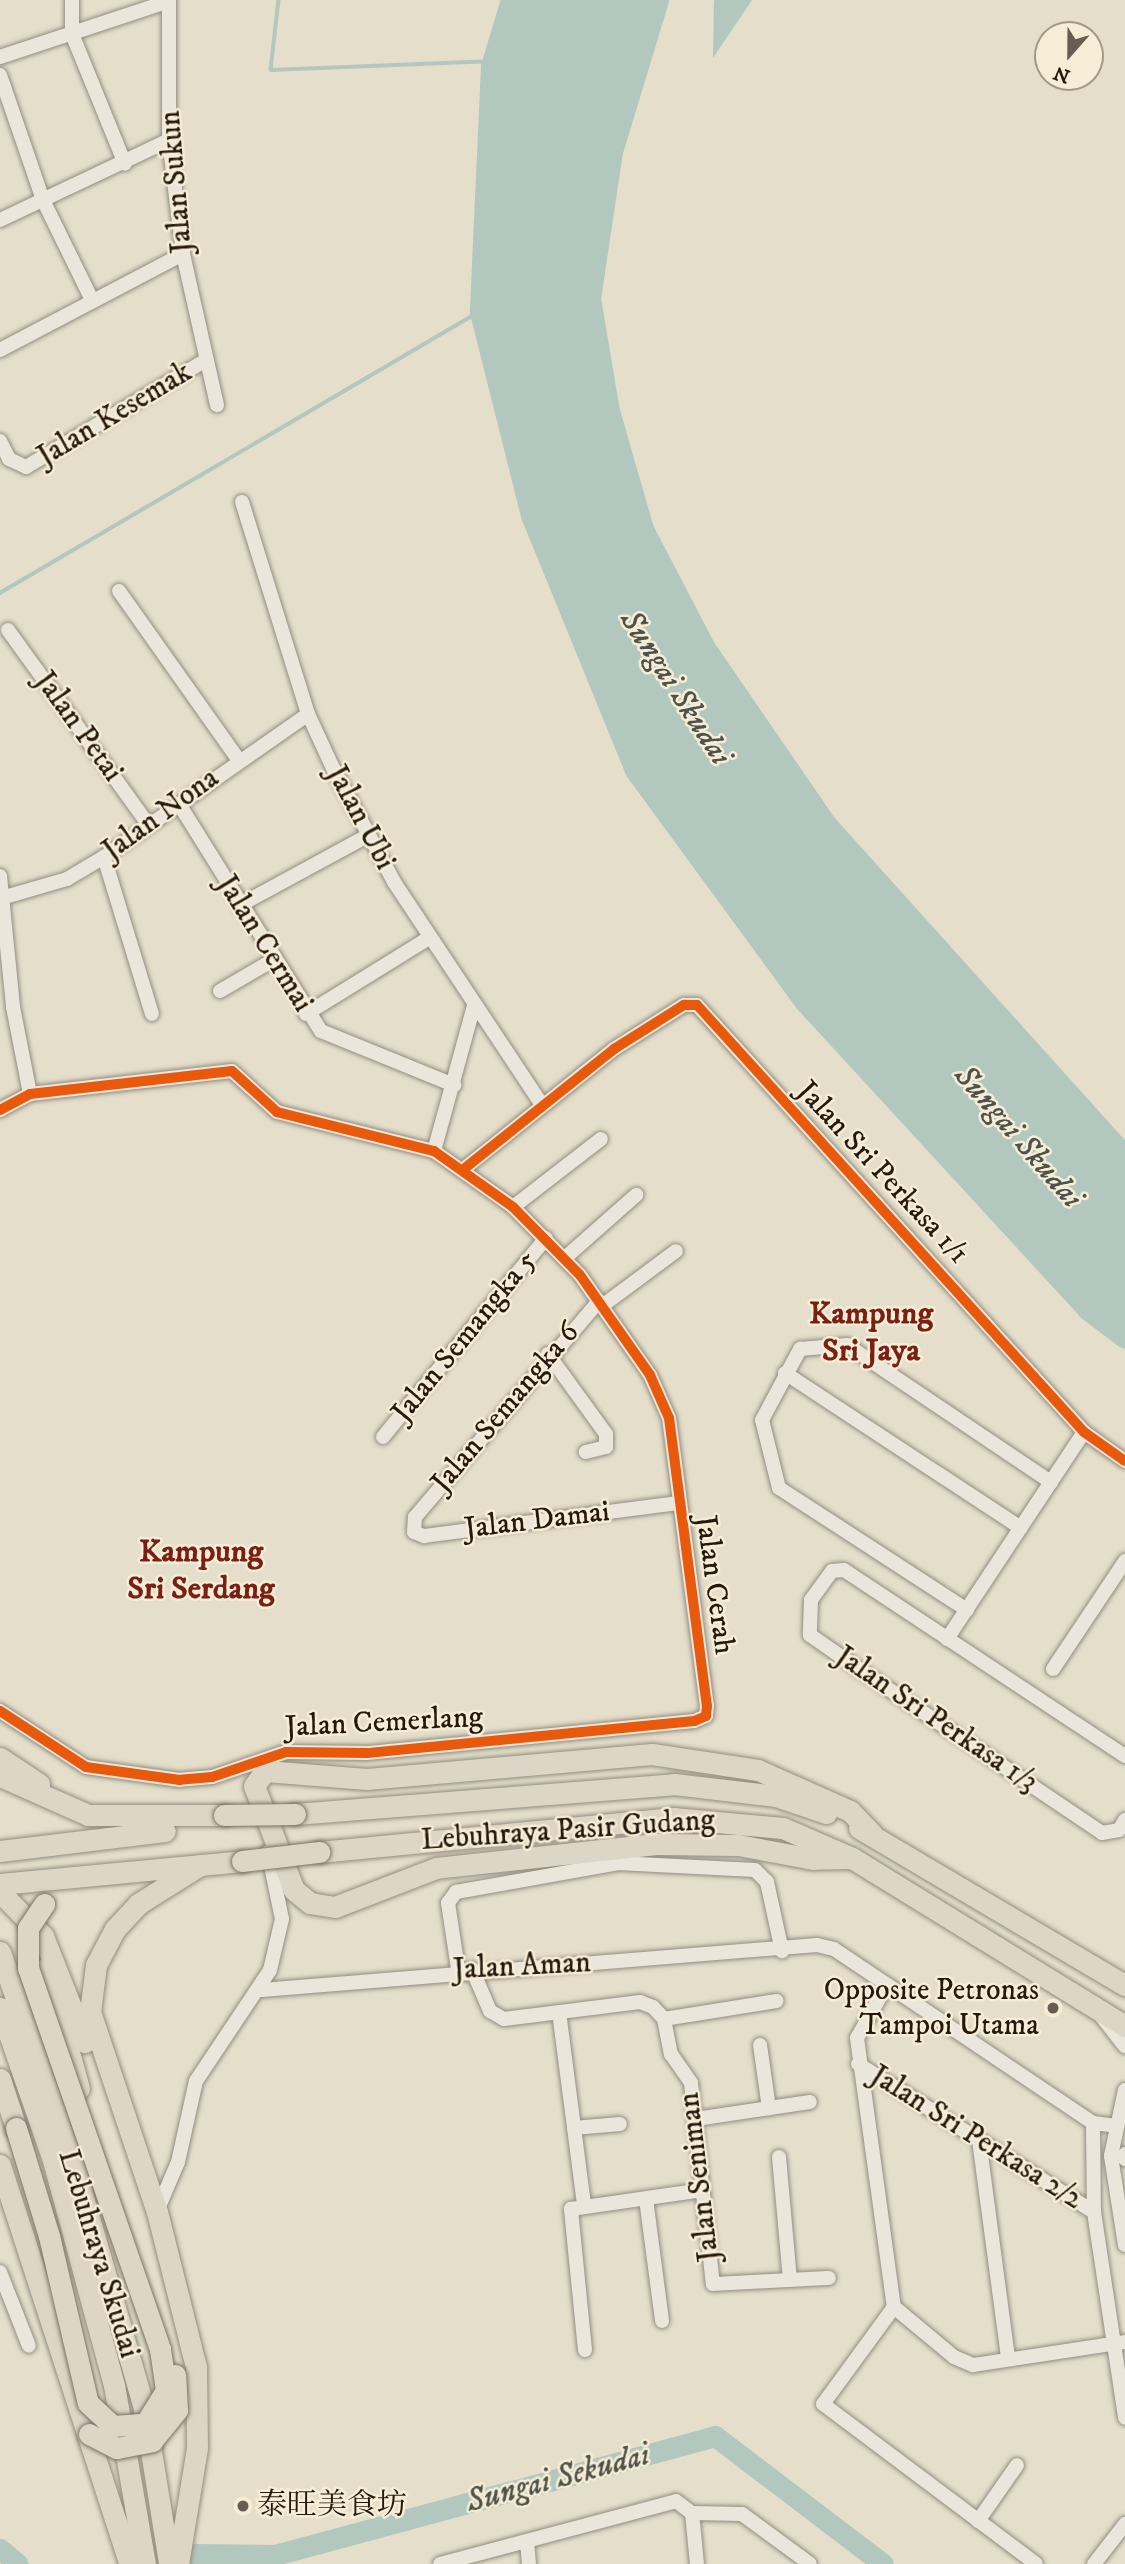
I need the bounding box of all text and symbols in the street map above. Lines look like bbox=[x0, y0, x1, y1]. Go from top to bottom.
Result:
north arrow bbox=[1034, 21, 1104, 91]
text: N bbox=[1051, 61, 1073, 88]
street label: Jalan Sukun bbox=[153, 109, 201, 255]
street label: Jalan Kesemak bbox=[31, 355, 199, 475]
water label: Sungai Skudai bbox=[611, 603, 739, 773]
street label: Jalan Petai bbox=[26, 665, 130, 789]
street label: Jalan Ubi bbox=[318, 760, 402, 876]
street label: Jalan Nona bbox=[96, 761, 226, 869]
street label: Jalan Cermai bbox=[208, 869, 320, 1019]
water label: Sungai Skudai bbox=[945, 1058, 1091, 1216]
street label: Jalan Sri Perkasa 1/1 bbox=[788, 1074, 976, 1272]
street label: Jalan Semangka 5 bbox=[385, 1244, 545, 1430]
district label: Kampung Sri Jaya bbox=[809, 1296, 933, 1371]
street label: Jalan Semangka 6 bbox=[424, 1315, 588, 1501]
street label: Jalan Damai bbox=[462, 1494, 612, 1548]
street label: Jalan Cerah bbox=[686, 1513, 742, 1657]
district label: Kampung Sri Serdang bbox=[127, 1534, 275, 1609]
street label: Jalan Sri Perkasa 1/3 bbox=[828, 1639, 1044, 1801]
street label: Jalan Cemerlang bbox=[284, 1700, 484, 1746]
street label: Lebuhraya Pasir Gudang bbox=[420, 1803, 716, 1859]
street label: Jalan Aman bbox=[452, 1945, 592, 1989]
place label: Opposite Petronas Tampoi Utama bbox=[824, 1973, 1039, 2044]
marker: Opposite Petronas Tampoi Utama bbox=[1045, 2000, 1061, 2016]
street label: Jalan Sri Perkasa 2/2 bbox=[863, 2058, 1089, 2218]
street label: Jalan Seniman bbox=[672, 2090, 728, 2264]
street label: Lebuhraya Skudai bbox=[49, 2146, 147, 2362]
water label: Sungai Sekudai bbox=[462, 2436, 654, 2522]
place label: 泰旺美食坊 bbox=[257, 2488, 407, 2524]
marker: 泰旺美食坊 bbox=[235, 2498, 251, 2514]

